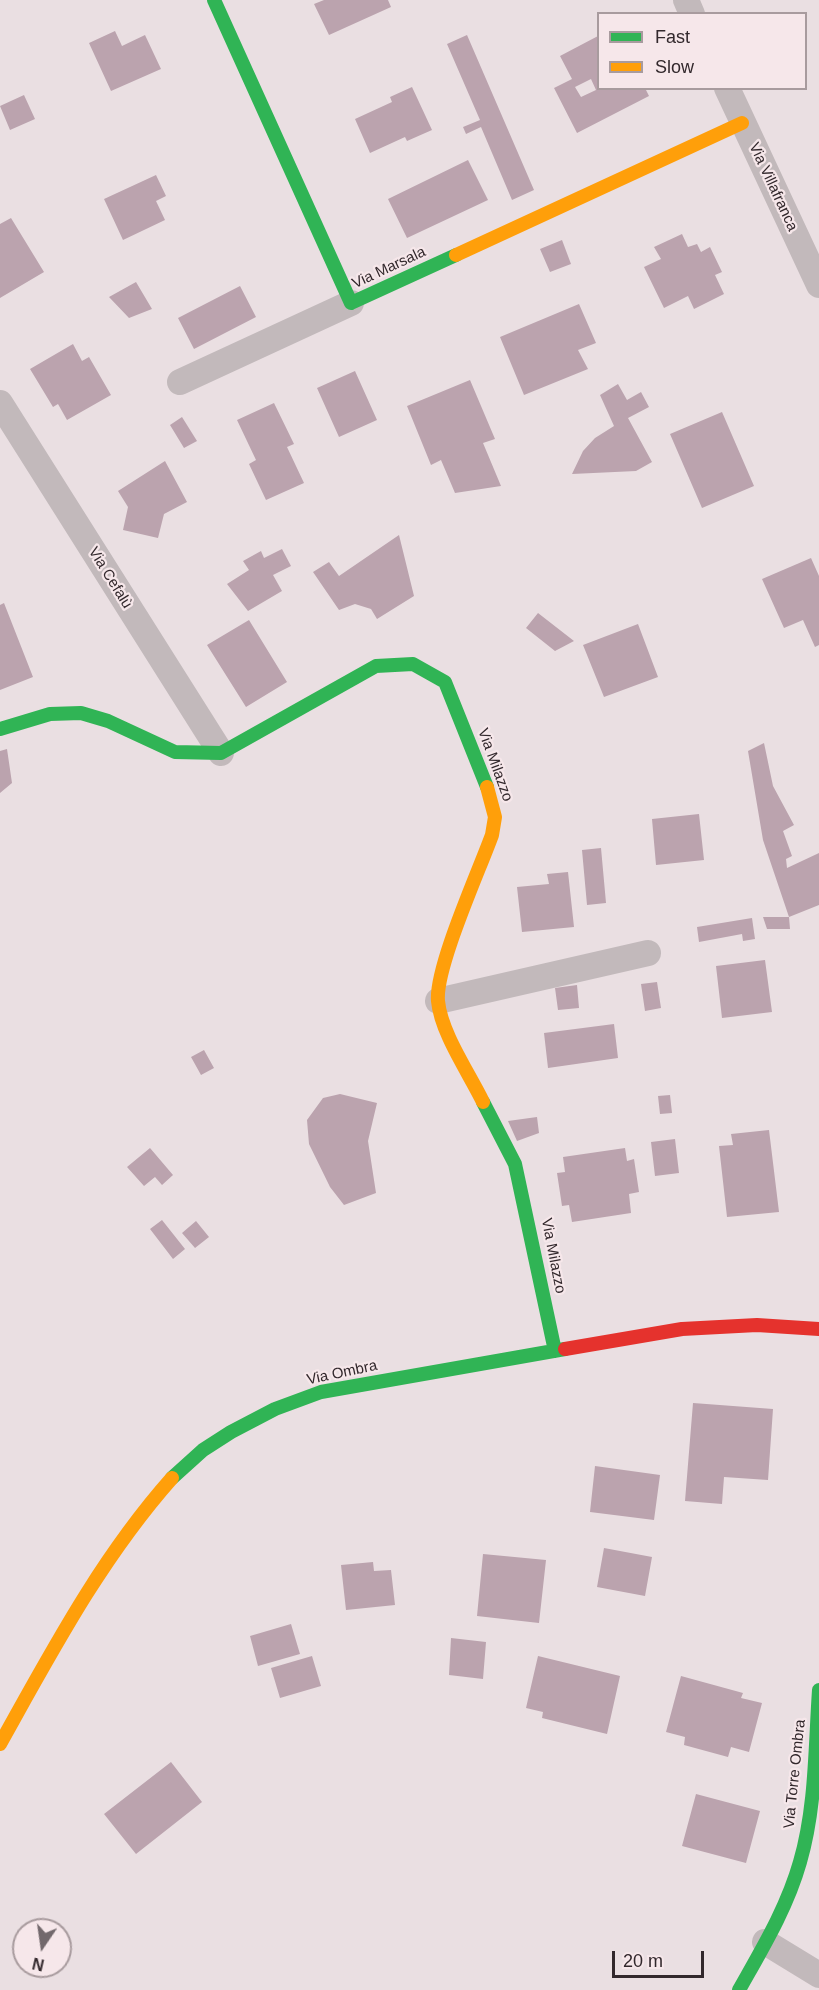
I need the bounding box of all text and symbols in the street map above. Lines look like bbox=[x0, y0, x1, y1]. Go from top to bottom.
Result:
legend bbox=[597, 12, 807, 90]
text: Fast bbox=[655, 27, 690, 47]
text: Slow bbox=[655, 57, 694, 77]
street label: Via Villafranca bbox=[745, 140, 801, 234]
street label: Via Marsala bbox=[349, 243, 429, 293]
street label: Via Cefalù bbox=[84, 544, 136, 612]
street label: Via Milazzo bbox=[473, 726, 517, 804]
street label: Via Milazzo bbox=[537, 1217, 569, 1295]
street label: Via Ombra bbox=[305, 1357, 379, 1389]
street label: Via Torre Ombra bbox=[780, 1718, 810, 1830]
north arrow bbox=[12, 1918, 72, 1978]
scale bar bbox=[615, 1939, 706, 1977]
text: 20 m bbox=[623, 1951, 663, 1971]
text: N bbox=[31, 1954, 46, 1974]

